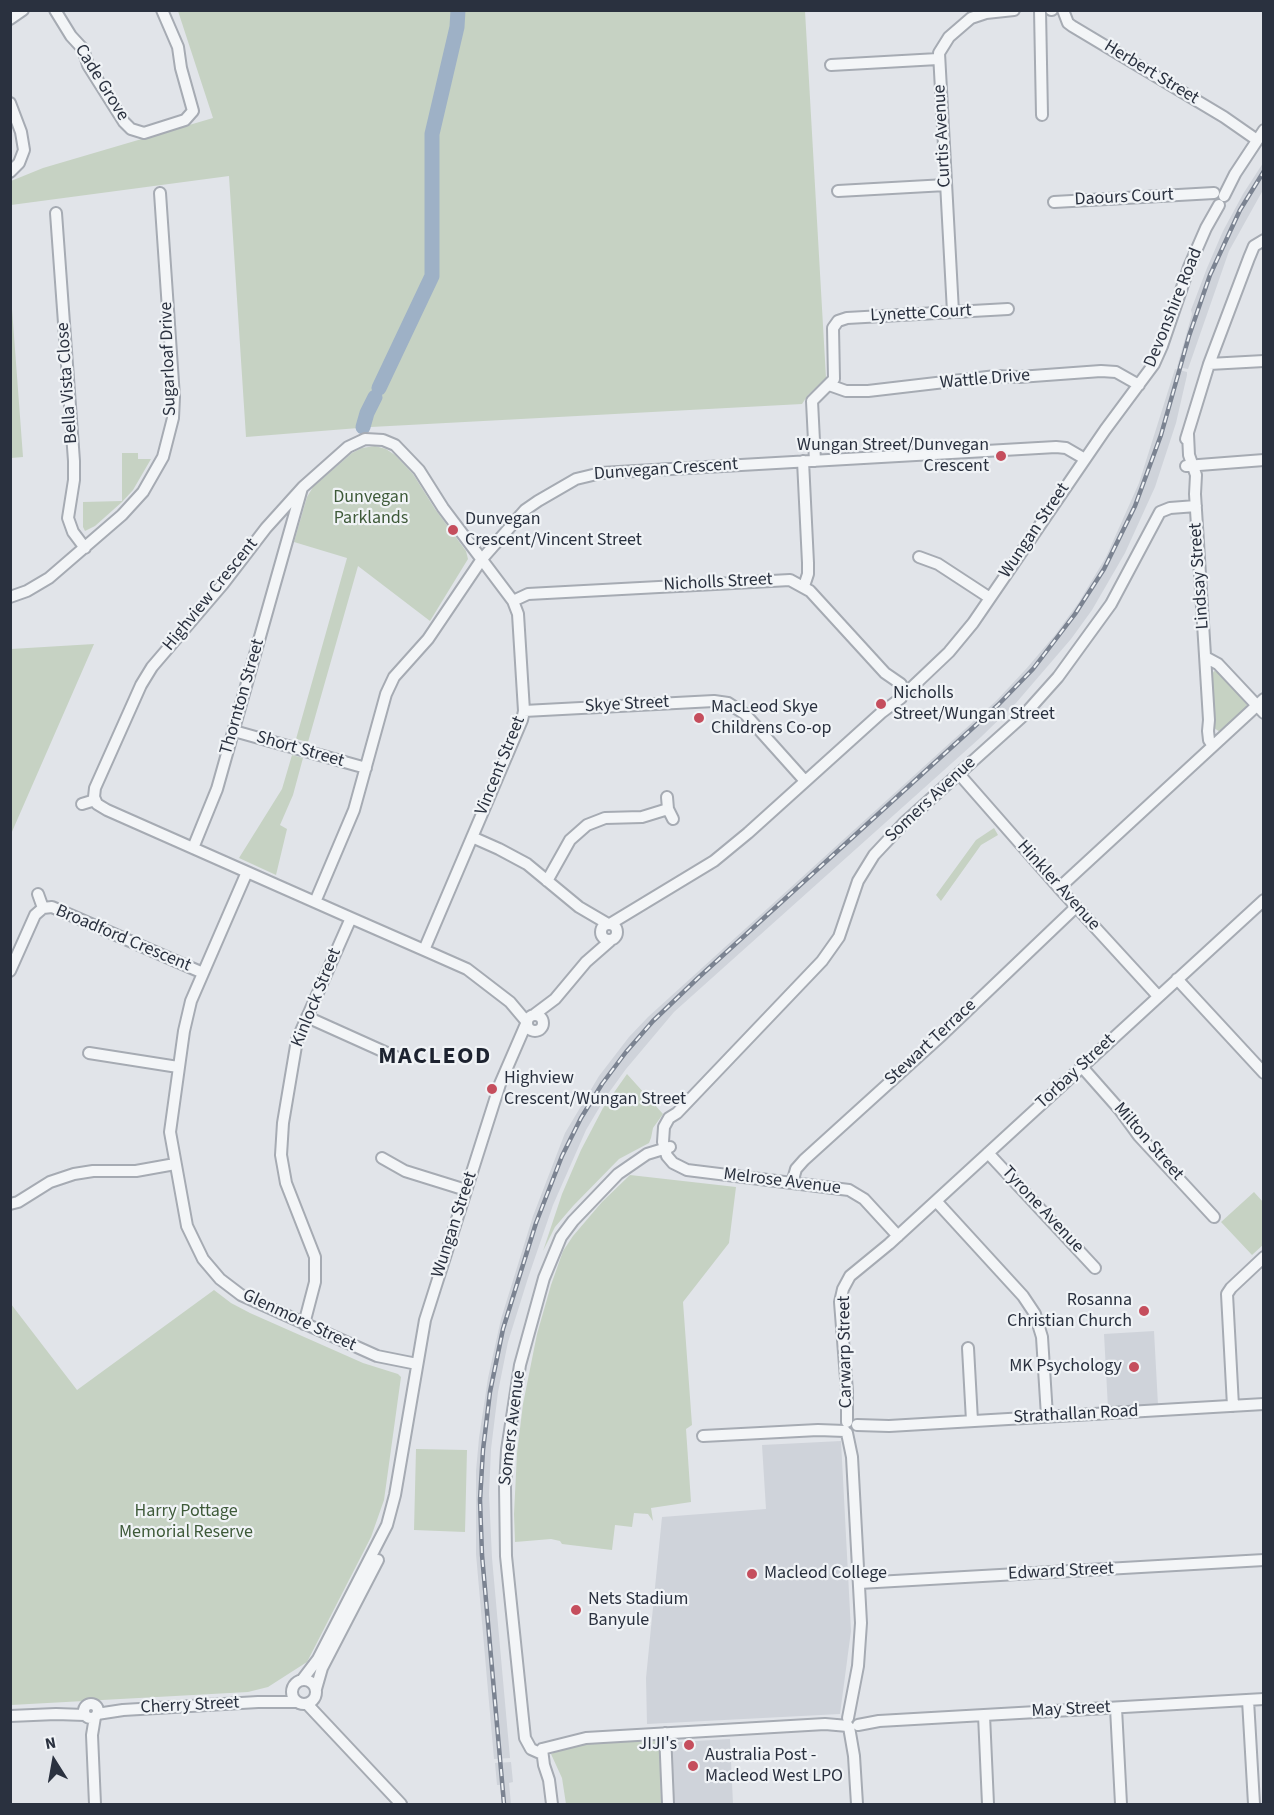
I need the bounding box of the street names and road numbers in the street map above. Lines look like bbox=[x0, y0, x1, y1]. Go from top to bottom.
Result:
street label: Herbert Street bbox=[1100, 36, 1202, 110]
street label: Cade Grove bbox=[69, 41, 133, 125]
street label: Curtis Avenue bbox=[930, 84, 956, 188]
street label: Daours Court bbox=[1074, 185, 1174, 211]
street label: Devonshire Road bbox=[1140, 245, 1208, 371]
street label: Sugarloaf Drive bbox=[156, 301, 182, 417]
street label: Lynette Court bbox=[870, 301, 972, 327]
street label: Bella Vista Close bbox=[53, 322, 83, 444]
street label: Wattle Drive bbox=[939, 365, 1031, 395]
street label: Dunvegan Crescent bbox=[593, 454, 739, 486]
street label: Wungan Street bbox=[995, 479, 1075, 583]
street label: Lindsay Street bbox=[1186, 522, 1214, 630]
street label: Highview Crescent bbox=[159, 534, 263, 656]
street label: Nicholls Street bbox=[663, 569, 773, 597]
street label: Thornton Street bbox=[216, 637, 270, 757]
street label: Skye Street bbox=[584, 692, 670, 718]
street label: Vincent Street bbox=[471, 713, 531, 819]
street label: Short Street bbox=[254, 727, 346, 773]
street label: Somers Avenue bbox=[881, 753, 981, 847]
street label: Hinkler Avenue bbox=[1012, 837, 1104, 935]
street label: Broadford Crescent bbox=[52, 901, 194, 977]
street label: Kinlock Street bbox=[287, 945, 347, 1051]
street label: Stewart Terrace bbox=[881, 995, 981, 1091]
street label: Torbay Street bbox=[1032, 1030, 1120, 1114]
street label: Milton Street bbox=[1108, 1099, 1188, 1185]
street label: Tyrone Avenue bbox=[996, 1162, 1088, 1258]
street label: Melrose Avenue bbox=[722, 1164, 842, 1200]
street label: Wungan Street bbox=[428, 1169, 482, 1281]
street label: Glenmore Street bbox=[239, 1285, 359, 1357]
street label: Carwarp Street bbox=[834, 1295, 858, 1409]
street label: Somers Avenue bbox=[495, 1369, 531, 1487]
street label: Strathallan Road bbox=[1013, 1401, 1139, 1429]
street label: Edward Street bbox=[1008, 1558, 1114, 1586]
street label: Cherry Street bbox=[140, 1693, 240, 1719]
street label: May Street bbox=[1031, 1697, 1111, 1723]

